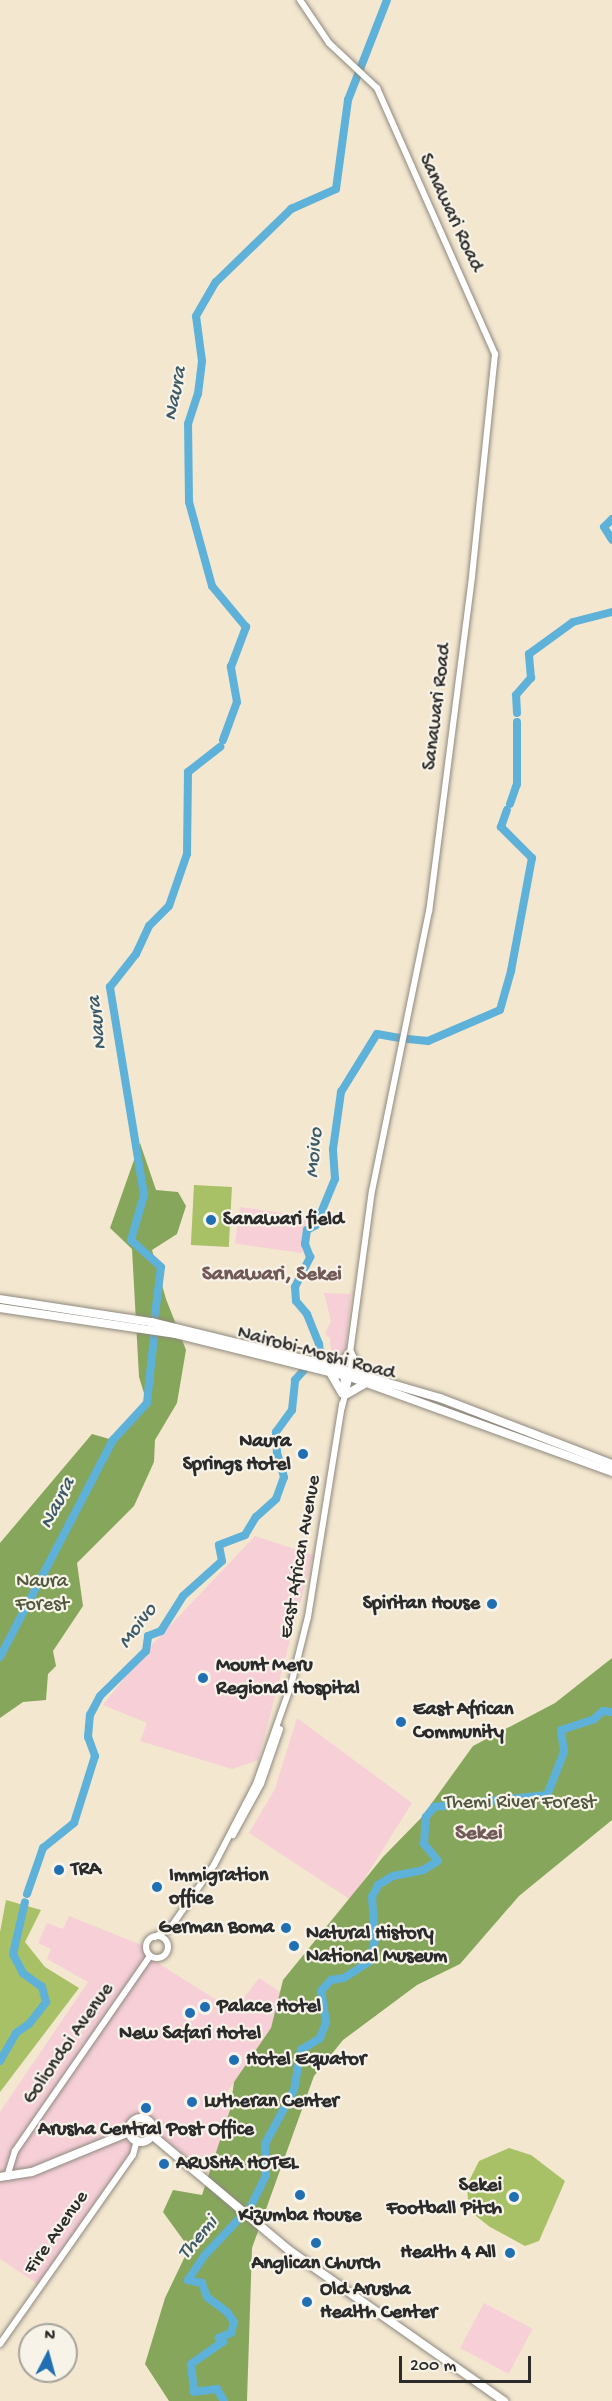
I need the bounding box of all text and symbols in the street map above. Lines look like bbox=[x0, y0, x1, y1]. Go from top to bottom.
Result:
street label: Sanawari Road bbox=[412, 150, 488, 276]
water label: Naura bbox=[159, 365, 195, 423]
street label: Sanawari Road bbox=[418, 642, 458, 772]
water label: Naura bbox=[83, 995, 115, 1051]
water label: Moivo bbox=[301, 1127, 331, 1179]
place label: Sanawari field bbox=[223, 1208, 344, 1232]
marker: Sanawari field bbox=[204, 1213, 218, 1227]
district label: Sanawari, Sekei bbox=[202, 1263, 342, 1289]
street label: Nairobi-Moshi Road bbox=[235, 1321, 397, 1387]
place label: Naura Springs Hotel bbox=[183, 1430, 291, 1477]
marker: Naura Springs Hotel bbox=[296, 1447, 310, 1461]
street label: East African Avenue bbox=[275, 1473, 327, 1641]
water label: Naura bbox=[35, 1474, 83, 1534]
park label: Naura Forest bbox=[15, 1571, 69, 1618]
place label: Spiritan House bbox=[363, 1592, 480, 1616]
marker: Spiritan House bbox=[485, 1597, 499, 1611]
water label: Moivo bbox=[114, 1599, 164, 1655]
place label: Mount Meru Regional Hospital bbox=[216, 1654, 360, 1701]
marker: Mount Meru Regional Hospital bbox=[194, 1669, 212, 1687]
place label: East African Community bbox=[413, 1698, 514, 1745]
marker: East African Community bbox=[394, 1715, 408, 1729]
park label: Themi River Forest bbox=[444, 1791, 596, 1815]
district label: Sekei bbox=[455, 1822, 503, 1848]
place label: TRA bbox=[71, 1858, 101, 1882]
marker: TRA bbox=[52, 1863, 66, 1877]
place label: Immigration office bbox=[169, 1864, 268, 1911]
marker: Immigration office bbox=[150, 1880, 164, 1894]
place label: German Boma bbox=[159, 1916, 274, 1940]
marker: German Boma bbox=[279, 1921, 293, 1935]
place label: Natural History National Museum bbox=[306, 1922, 447, 1969]
marker: Natural History National Museum bbox=[287, 1939, 301, 1953]
street label: Goliondoi Avenue bbox=[18, 1979, 120, 2109]
place label: Palace Hotel bbox=[217, 1995, 321, 2019]
marker: Palace Hotel bbox=[198, 2000, 212, 2014]
marker: New Safari Hotel bbox=[183, 2006, 197, 2020]
place label: New Safari Hotel bbox=[119, 2022, 261, 2046]
place label: Hotel Equator bbox=[246, 2048, 366, 2072]
marker: Hotel Equator bbox=[227, 2053, 241, 2067]
place label: Lutheran Center bbox=[204, 2090, 339, 2114]
marker: Lutheran Center bbox=[185, 2095, 199, 2109]
marker: Arusha Central Post Office bbox=[139, 2101, 153, 2115]
place label: Arusha Central Post Office bbox=[38, 2118, 254, 2142]
place label: ARUSHA HOTEL bbox=[176, 2152, 298, 2176]
marker: ARUSHA HOTEL bbox=[157, 2157, 171, 2171]
place label: Sekei Football Pitch bbox=[387, 2174, 502, 2221]
street label: Fire Avenue bbox=[19, 2186, 95, 2280]
marker: Kizumba House bbox=[293, 2188, 307, 2202]
marker: Sekei Football Pitch bbox=[507, 2190, 521, 2204]
place label: Kizumba House bbox=[238, 2204, 362, 2228]
water label: Themi bbox=[173, 2212, 225, 2266]
marker: Anglican Church bbox=[309, 2236, 323, 2250]
place label: Health 4 All bbox=[400, 2241, 496, 2265]
marker: Health 4 All bbox=[501, 2244, 519, 2262]
place label: Anglican Church bbox=[251, 2252, 381, 2276]
place label: Old Arusha Health Center bbox=[320, 2278, 437, 2325]
marker: Old Arusha Health Center bbox=[298, 2293, 316, 2311]
north arrow bbox=[18, 2323, 78, 2383]
text: N bbox=[44, 2327, 56, 2347]
scale bar bbox=[402, 2344, 534, 2382]
text: 200 m bbox=[410, 2356, 456, 2377]

